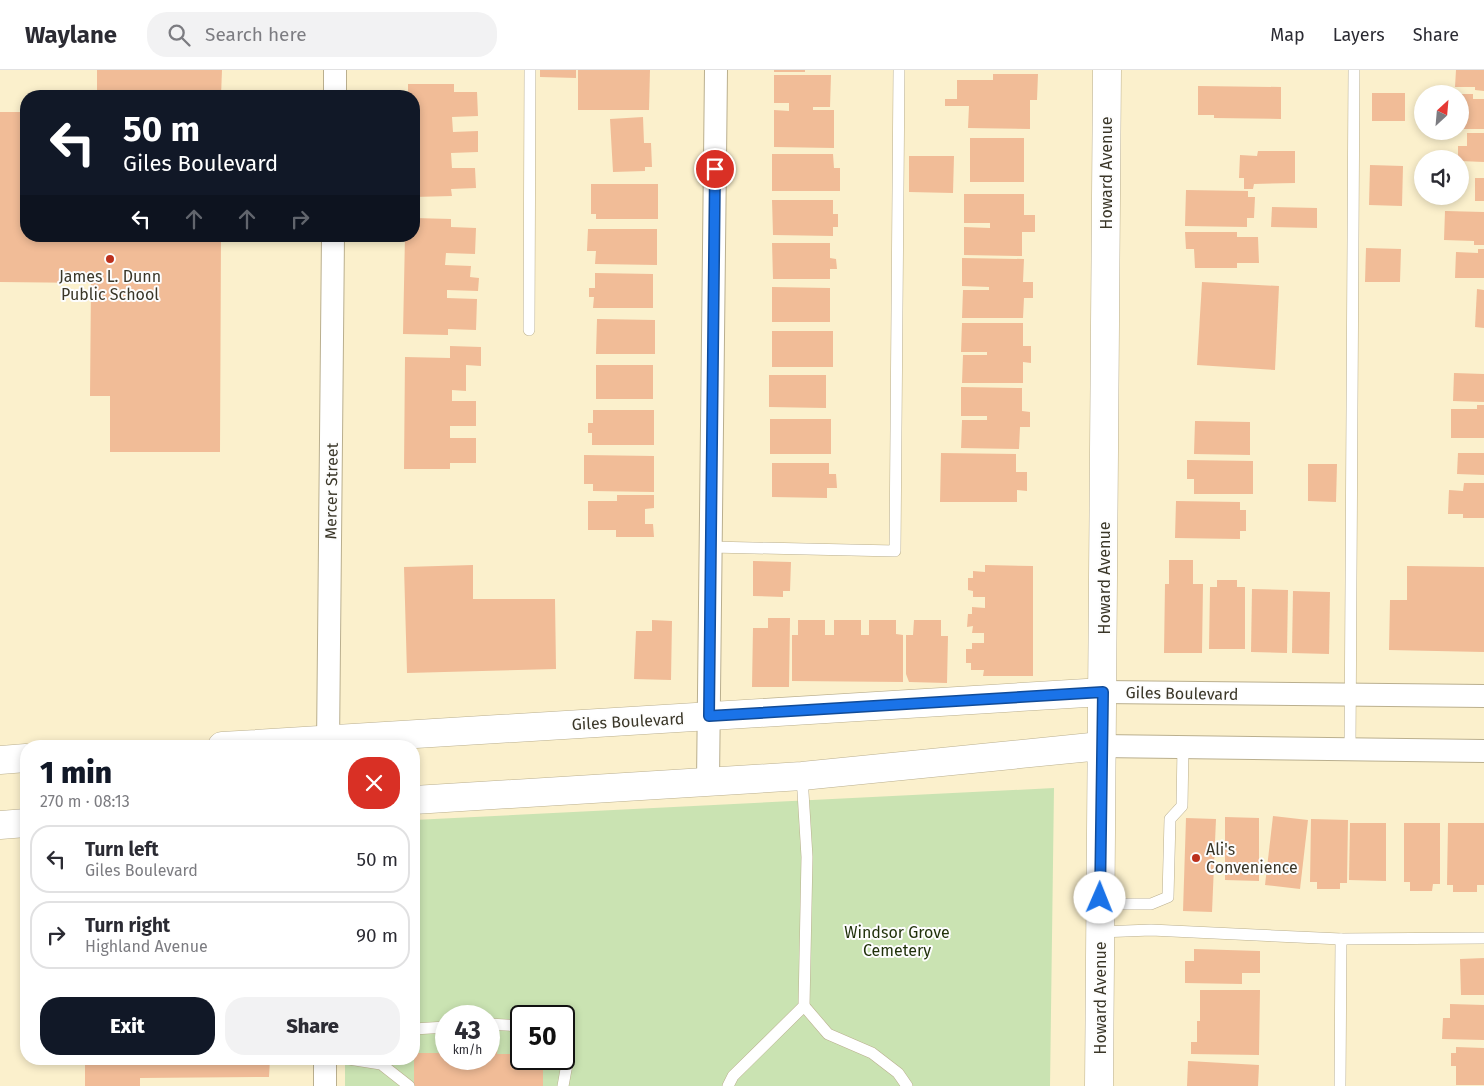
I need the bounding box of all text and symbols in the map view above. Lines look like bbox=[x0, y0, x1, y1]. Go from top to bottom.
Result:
search box bbox=[147, 12, 497, 57]
text: Waylane bbox=[25, 21, 117, 49]
icon: search bbox=[165, 21, 193, 49]
text: Search here bbox=[205, 23, 307, 46]
text: Map bbox=[1270, 24, 1305, 46]
text: Layers bbox=[1333, 24, 1385, 46]
text: Share bbox=[1413, 24, 1459, 46]
north arrow bbox=[1414, 85, 1469, 140]
map controls bbox=[1414, 85, 1469, 205]
text: 50 m bbox=[123, 108, 200, 150]
icon: left bbox=[40, 110, 105, 175]
street label: Howard Avenue bbox=[1097, 117, 1116, 229]
pin bbox=[694, 148, 736, 190]
text: Giles Boulevard bbox=[123, 150, 278, 177]
button: sound bbox=[1414, 150, 1469, 205]
icon: arrive bbox=[701, 155, 729, 183]
icon: left bbox=[127, 205, 155, 233]
icon: ahead bbox=[180, 205, 208, 233]
icon: ahead bbox=[233, 205, 261, 233]
icon: right bbox=[286, 205, 314, 233]
marker: James L. Dunn Public School bbox=[104, 253, 116, 265]
place label: James L. Dunn Public School bbox=[59, 267, 161, 304]
street label: Mercer Street bbox=[321, 442, 342, 540]
street label: Howard Avenue bbox=[1095, 522, 1114, 634]
street label: Giles Boulevard bbox=[1125, 683, 1239, 704]
street label: Giles Boulevard bbox=[571, 709, 685, 734]
text: 1 min bbox=[40, 755, 112, 791]
button: close bbox=[348, 757, 400, 809]
text: 270 m · 08:13 bbox=[40, 792, 130, 811]
text: Turn left bbox=[85, 838, 159, 861]
place label: Ali's Convenience bbox=[1206, 840, 1298, 877]
icon: left bbox=[42, 845, 70, 873]
text: 50 m bbox=[357, 848, 398, 871]
marker: Ali's Convenience bbox=[1190, 852, 1202, 864]
text: Giles Boulevard bbox=[85, 861, 198, 880]
position arrow bbox=[1073, 871, 1125, 923]
text: Turn right bbox=[85, 914, 170, 937]
icon: right bbox=[42, 921, 70, 949]
park label: Windsor Grove Cemetery bbox=[844, 923, 950, 960]
text: 90 m bbox=[356, 924, 398, 947]
text: Highland Avenue bbox=[85, 937, 208, 956]
street label: Howard Avenue bbox=[1091, 942, 1110, 1054]
button: Exit bbox=[40, 997, 215, 1055]
button: Share bbox=[225, 997, 400, 1055]
speed limit sign: 50 bbox=[510, 1005, 575, 1070]
text: 43 bbox=[454, 1016, 481, 1046]
text: km/h bbox=[453, 1043, 482, 1057]

